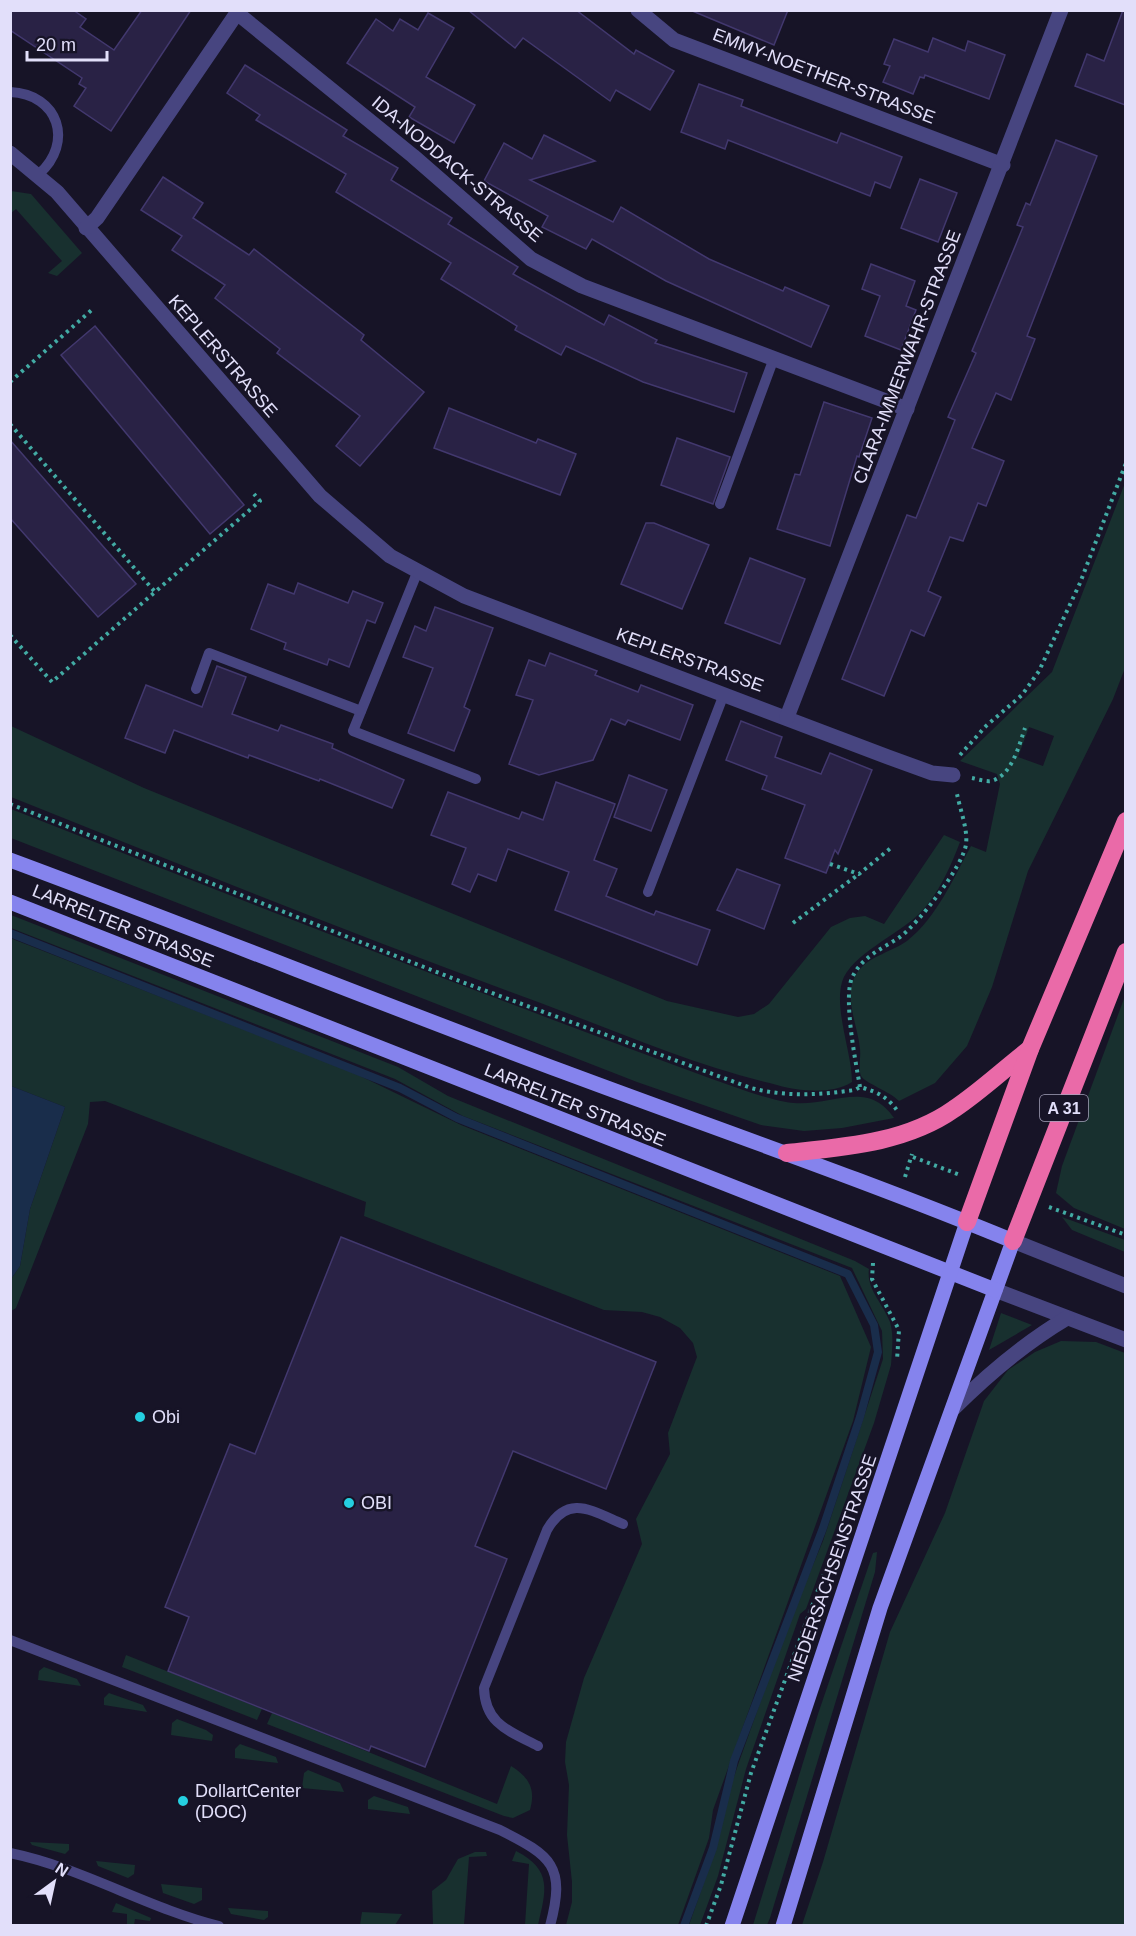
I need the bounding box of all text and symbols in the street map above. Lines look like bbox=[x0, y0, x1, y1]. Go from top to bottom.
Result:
scale bar bbox=[27, 24, 106, 62]
street label: EMMY-NOETHER-STRASSE bbox=[710, 24, 938, 128]
text: 20 m bbox=[36, 35, 76, 55]
street label: IDA-NODDACK-STRASSE bbox=[368, 92, 546, 246]
street label: CLARA-IMMERWAHR-STRASSE bbox=[849, 227, 965, 487]
street label: KEPLERSTRASSE bbox=[165, 291, 281, 421]
street label: KEPLERSTRASSE bbox=[614, 624, 766, 696]
street label: LARRELTER STRASSE bbox=[29, 880, 217, 972]
street label: LARRELTER STRASSE bbox=[481, 1059, 669, 1151]
road number: A 31 bbox=[1040, 1095, 1088, 1121]
place label: Obi bbox=[152, 1407, 180, 1427]
marker: Obi bbox=[133, 1410, 147, 1424]
street label: NIEDERSACHSENSTRASSE bbox=[784, 1452, 880, 1684]
place label: OBI bbox=[361, 1493, 392, 1513]
marker: OBI bbox=[342, 1496, 356, 1510]
place label: DollartCenter (DOC) bbox=[195, 1781, 301, 1822]
marker: DollartCenter (DOC) bbox=[176, 1794, 190, 1808]
north arrow bbox=[24, 1852, 84, 1912]
text: N bbox=[52, 1860, 71, 1880]

